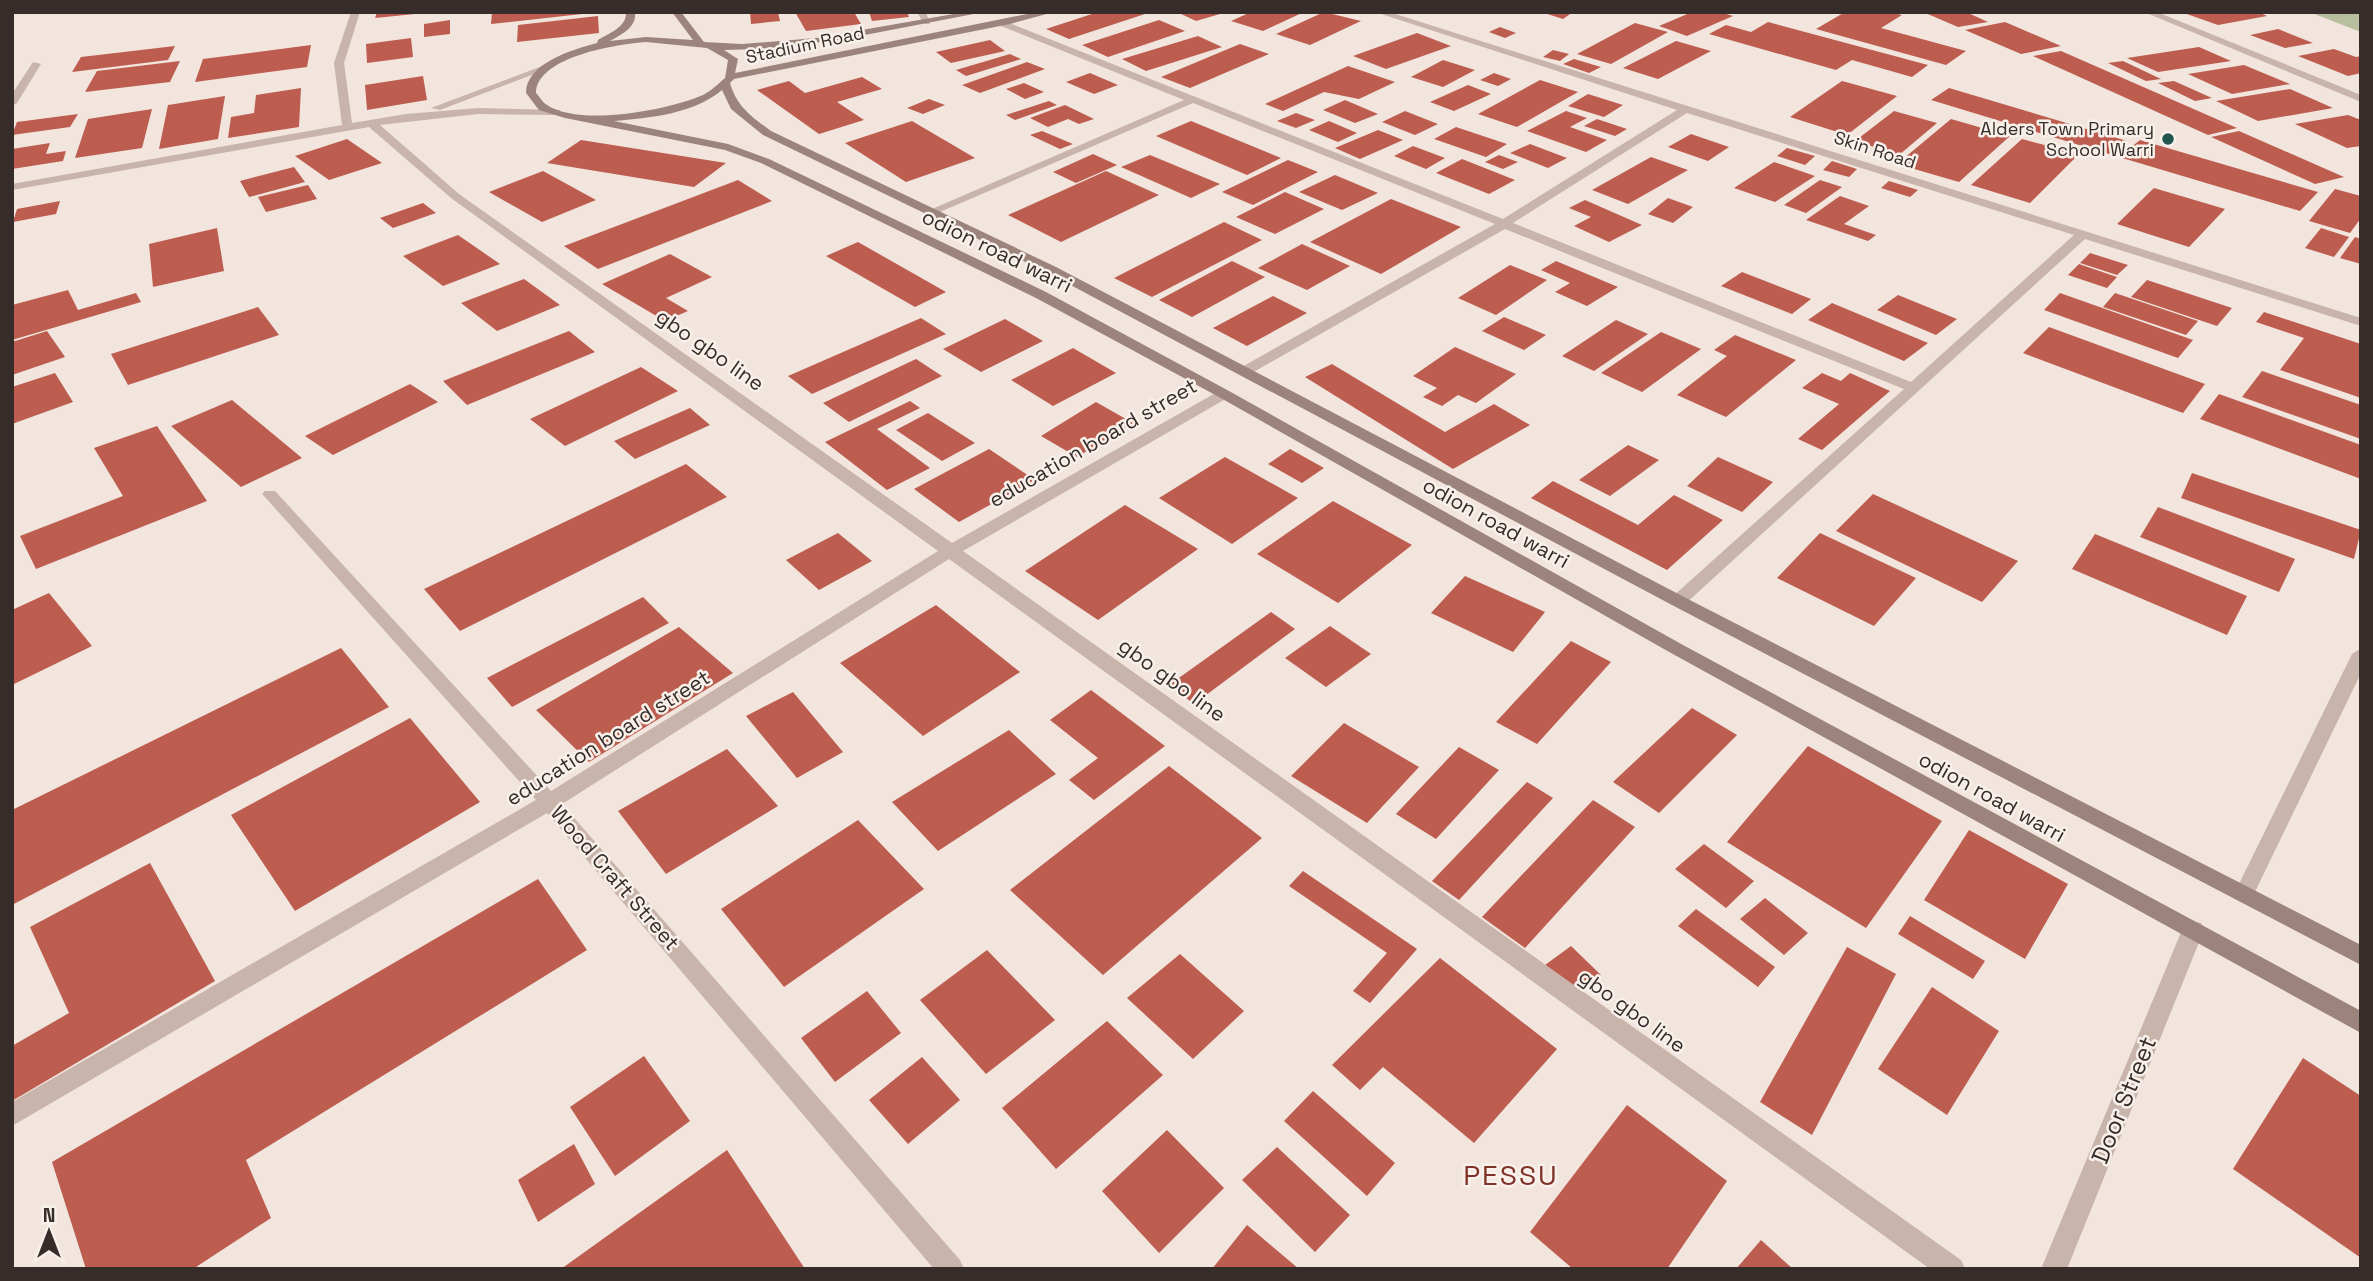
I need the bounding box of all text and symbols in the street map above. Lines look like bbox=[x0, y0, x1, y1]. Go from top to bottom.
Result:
street label: Stadium Road bbox=[743, 21, 866, 68]
place label: Alders Town Primary School Warri bbox=[1980, 117, 2154, 161]
street label: Skin Road bbox=[1831, 125, 1919, 174]
marker: Alders Town Primary School Warri bbox=[2160, 131, 2176, 147]
street label: odion road warri bbox=[918, 203, 1077, 299]
street label: gbo gbo line bbox=[651, 302, 770, 397]
street label: education board street bbox=[984, 372, 1202, 513]
street label: odion road warri bbox=[1418, 471, 1574, 574]
street label: gbo gbo line bbox=[1113, 632, 1231, 728]
street label: education board street bbox=[501, 664, 715, 812]
street label: odion road warri bbox=[1914, 745, 2070, 848]
street label: Wood Craft Street bbox=[545, 800, 686, 956]
street label: gbo gbo line bbox=[1573, 963, 1691, 1059]
street label: Door Street bbox=[2084, 1032, 2163, 1168]
district label: PESSU bbox=[1463, 1157, 1559, 1193]
north arrow bbox=[14, 1197, 84, 1267]
text: N bbox=[43, 1203, 55, 1228]

